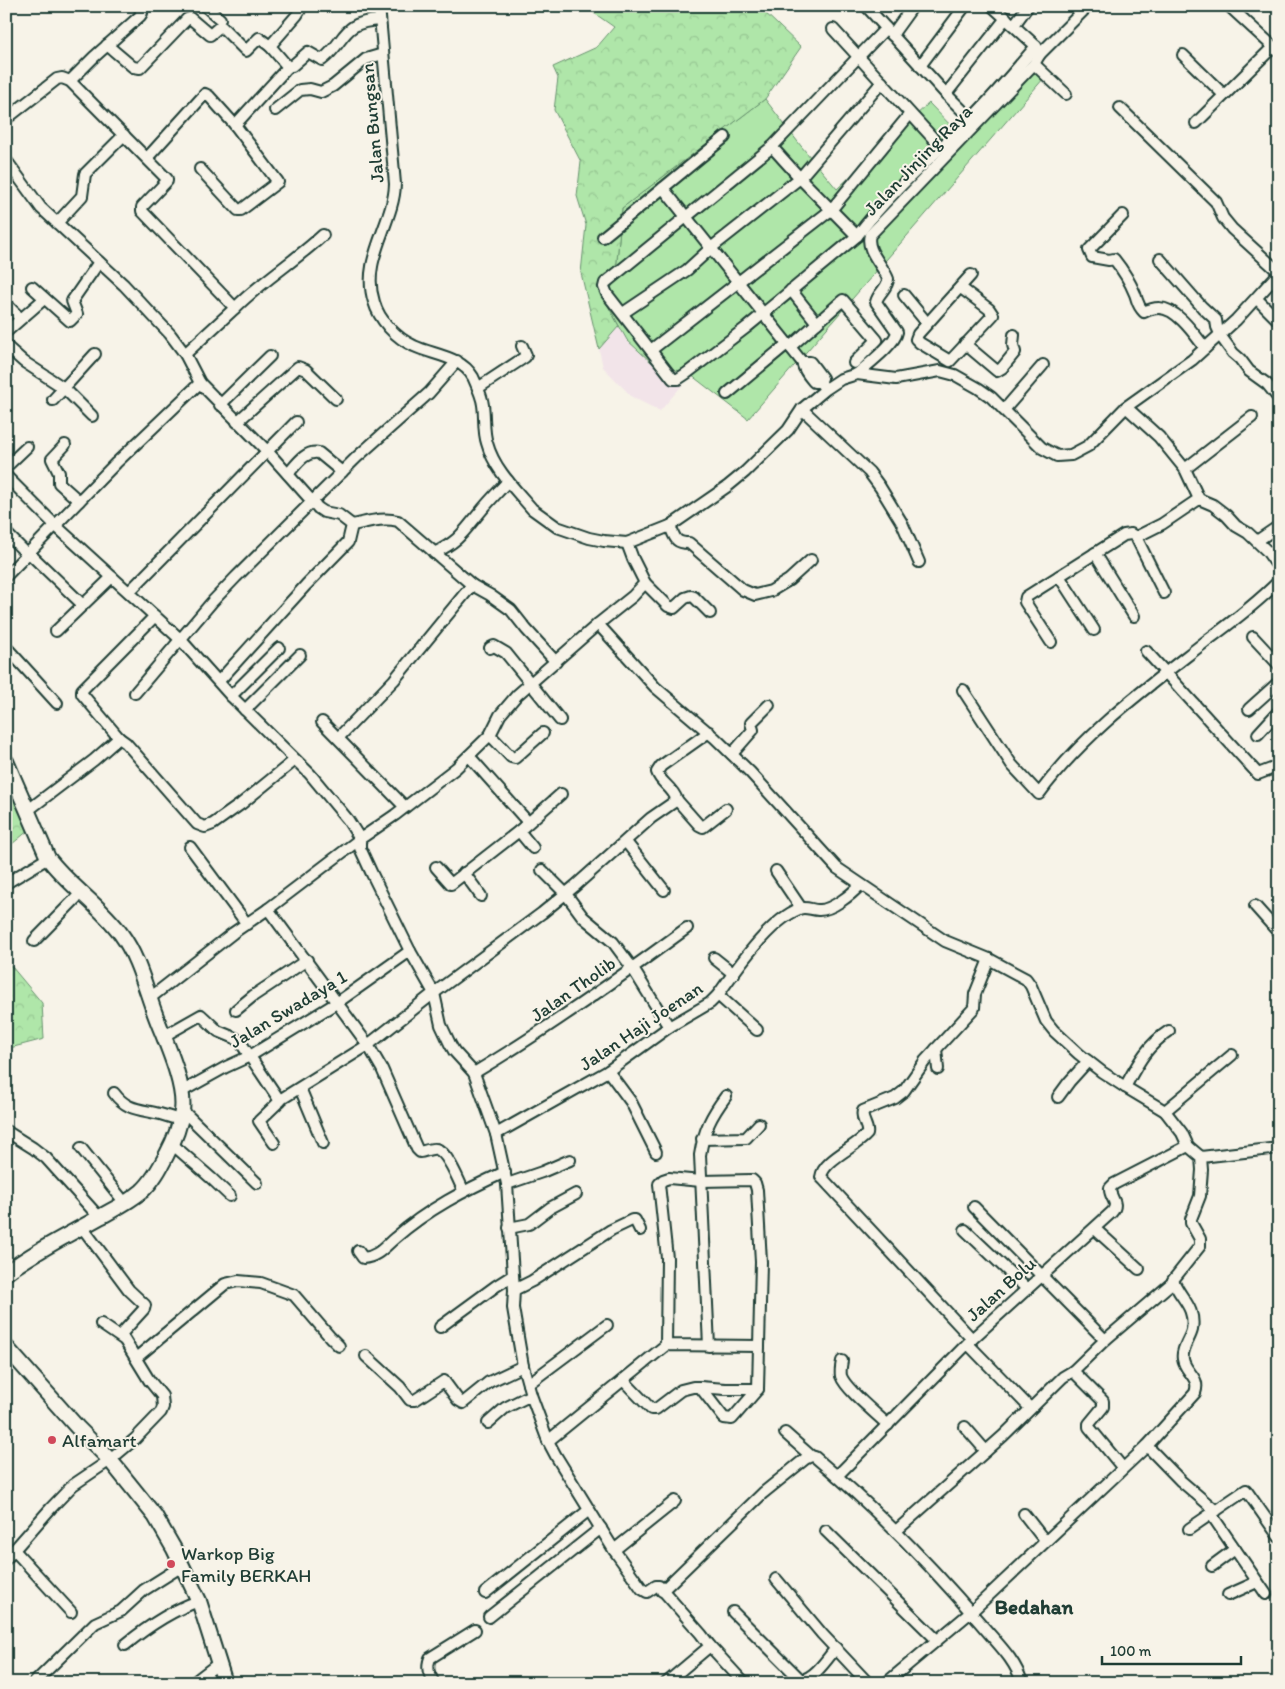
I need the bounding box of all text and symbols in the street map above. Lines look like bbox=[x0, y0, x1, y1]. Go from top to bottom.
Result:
street label: Jalan Bungsan bbox=[355, 62, 389, 184]
street label: Jalan Jinjing Raya bbox=[859, 100, 977, 220]
street label: Jalan Tholib bbox=[526, 951, 620, 1027]
street label: Jalan Swadaya 1 bbox=[225, 965, 351, 1053]
street label: Jalan Haji Joenan bbox=[575, 976, 707, 1076]
street label: Jalan Bolu bbox=[962, 1252, 1041, 1326]
place label: Alfamart bbox=[62, 1429, 137, 1452]
marker: Alfamart bbox=[46, 1434, 58, 1446]
place label: Warkop Big Family BERKAH bbox=[181, 1542, 311, 1587]
marker: Warkop Big Family BERKAH bbox=[165, 1558, 177, 1570]
district label: Bedahan bbox=[994, 1594, 1074, 1619]
scale bar bbox=[1102, 1634, 1241, 1666]
text: 100 m bbox=[1110, 1642, 1152, 1660]

